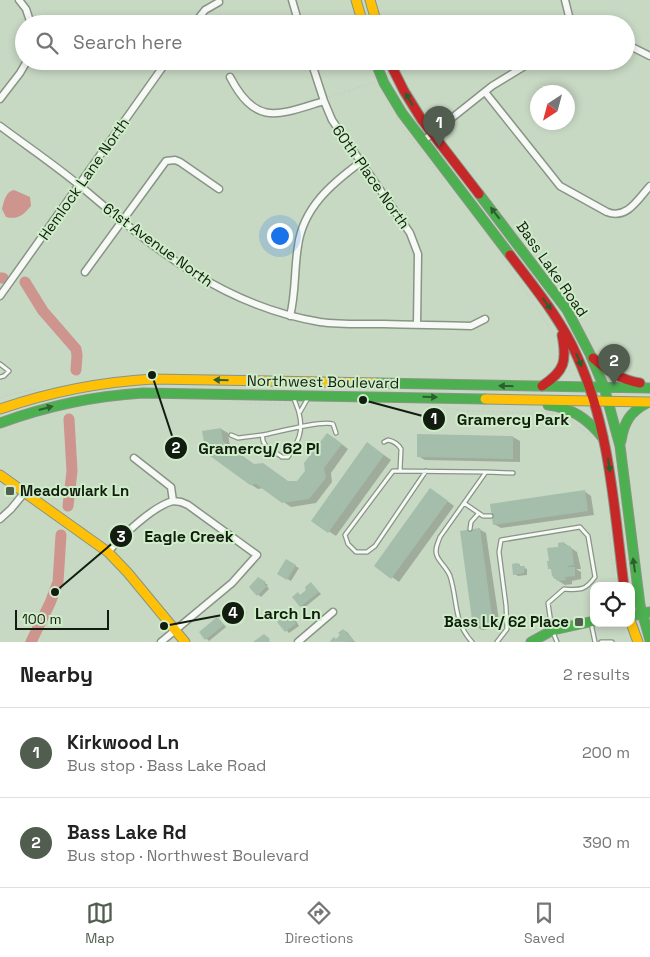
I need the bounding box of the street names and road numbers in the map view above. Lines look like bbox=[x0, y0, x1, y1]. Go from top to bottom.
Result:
street label: Hemlock Lane North bbox=[34, 114, 133, 244]
street label: 60th Place North bbox=[328, 121, 414, 232]
street label: 61st Avenue North bbox=[100, 198, 217, 291]
street label: Bass Lake Road bbox=[512, 217, 592, 320]
street label: Northwest Boulevard bbox=[247, 371, 399, 392]

